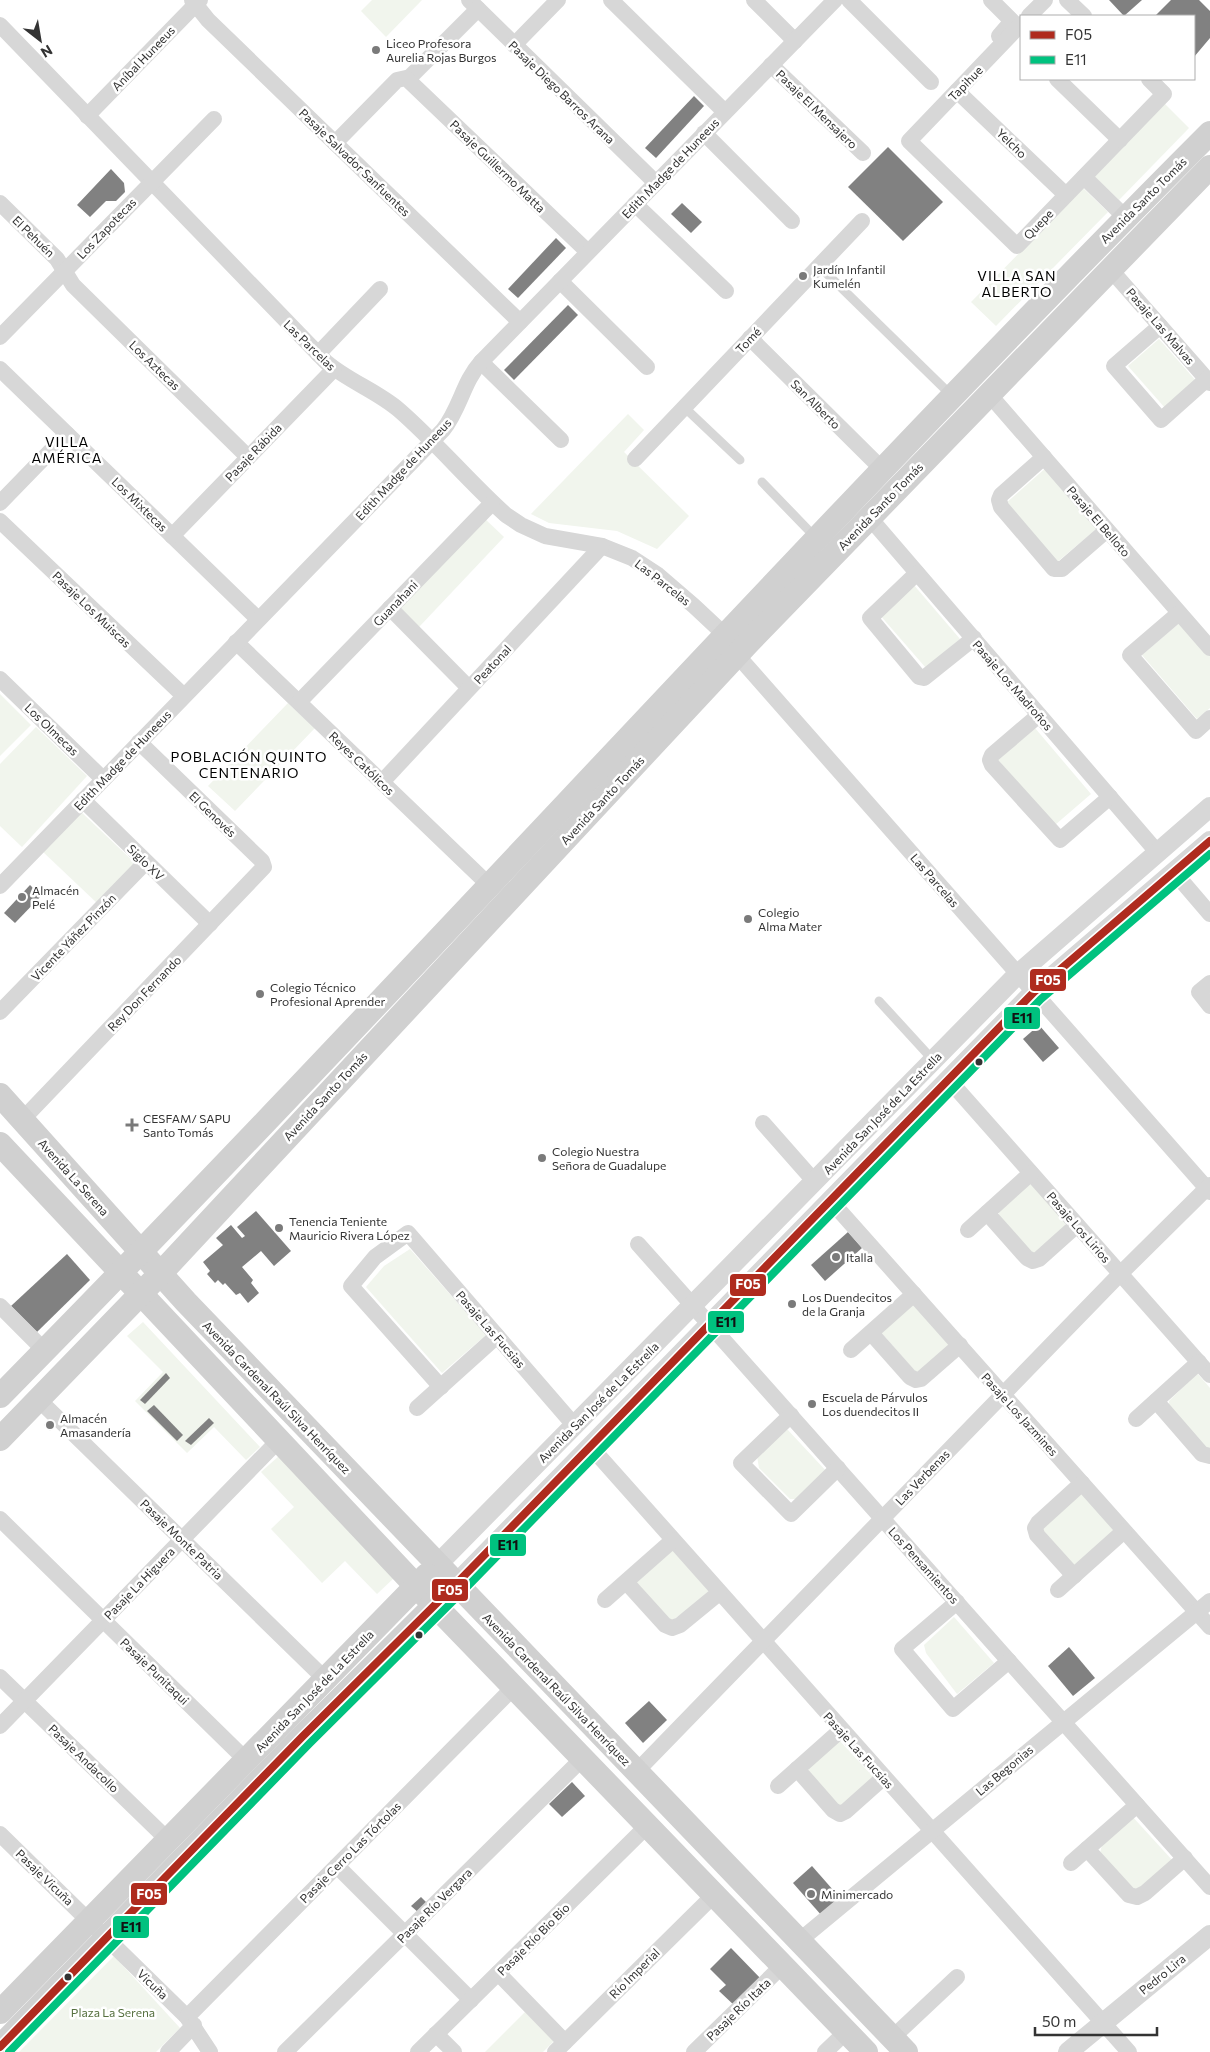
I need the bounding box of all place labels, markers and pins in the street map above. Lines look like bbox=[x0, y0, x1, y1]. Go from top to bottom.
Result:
place label: Liceo Profesora Aurelia Rojas Burgos bbox=[386, 36, 497, 64]
marker: Liceo Profesora Aurelia Rojas Burgos bbox=[370, 44, 382, 56]
place label: Jardín Infantil Kumelén bbox=[813, 262, 886, 290]
marker: Jardín Infantil Kumelén bbox=[797, 270, 809, 282]
place label: Almacén Pelé bbox=[32, 883, 79, 911]
marker: Almacén Pelé bbox=[16, 891, 28, 903]
place label: Colegio Alma Mater bbox=[758, 905, 822, 933]
marker: Colegio Alma Mater bbox=[742, 913, 754, 925]
place label: Colegio Técnico Profesional Aprender bbox=[270, 980, 386, 1008]
marker: Colegio Técnico Profesional Aprender bbox=[254, 988, 266, 1000]
unlabelled marker bbox=[974, 1057, 984, 1067]
place label: CESFAM/ SAPU Santo Tomás bbox=[143, 1111, 231, 1139]
marker: CESFAM/ SAPU Santo Tomás bbox=[125, 1118, 139, 1132]
place label: Colegio Nuestra Señora de Guadalupe bbox=[552, 1144, 666, 1172]
marker: Colegio Nuestra Señora de Guadalupe bbox=[536, 1152, 548, 1164]
place label: Tenencia Teniente Mauricio Rivera López bbox=[289, 1214, 410, 1242]
marker: Tenencia Teniente Mauricio Rivera López bbox=[273, 1222, 285, 1234]
place label: Italla bbox=[846, 1250, 873, 1264]
marker: Italla bbox=[830, 1251, 842, 1263]
place label: Los Duendecitos de la Granja bbox=[802, 1290, 892, 1318]
marker: Los Duendecitos de la Granja bbox=[786, 1298, 798, 1310]
place label: Escuela de Párvulos Los duendecitos II bbox=[822, 1390, 928, 1418]
marker: Escuela de Párvulos Los duendecitos II bbox=[806, 1398, 818, 1410]
place label: Almacén Amasandería bbox=[60, 1411, 131, 1439]
marker: Almacén Amasandería bbox=[44, 1419, 56, 1431]
unlabelled marker bbox=[414, 1630, 424, 1640]
place label: Minimercado bbox=[821, 1887, 893, 1901]
marker: Minimercado bbox=[805, 1888, 817, 1900]
unlabelled marker bbox=[63, 1972, 73, 1982]

